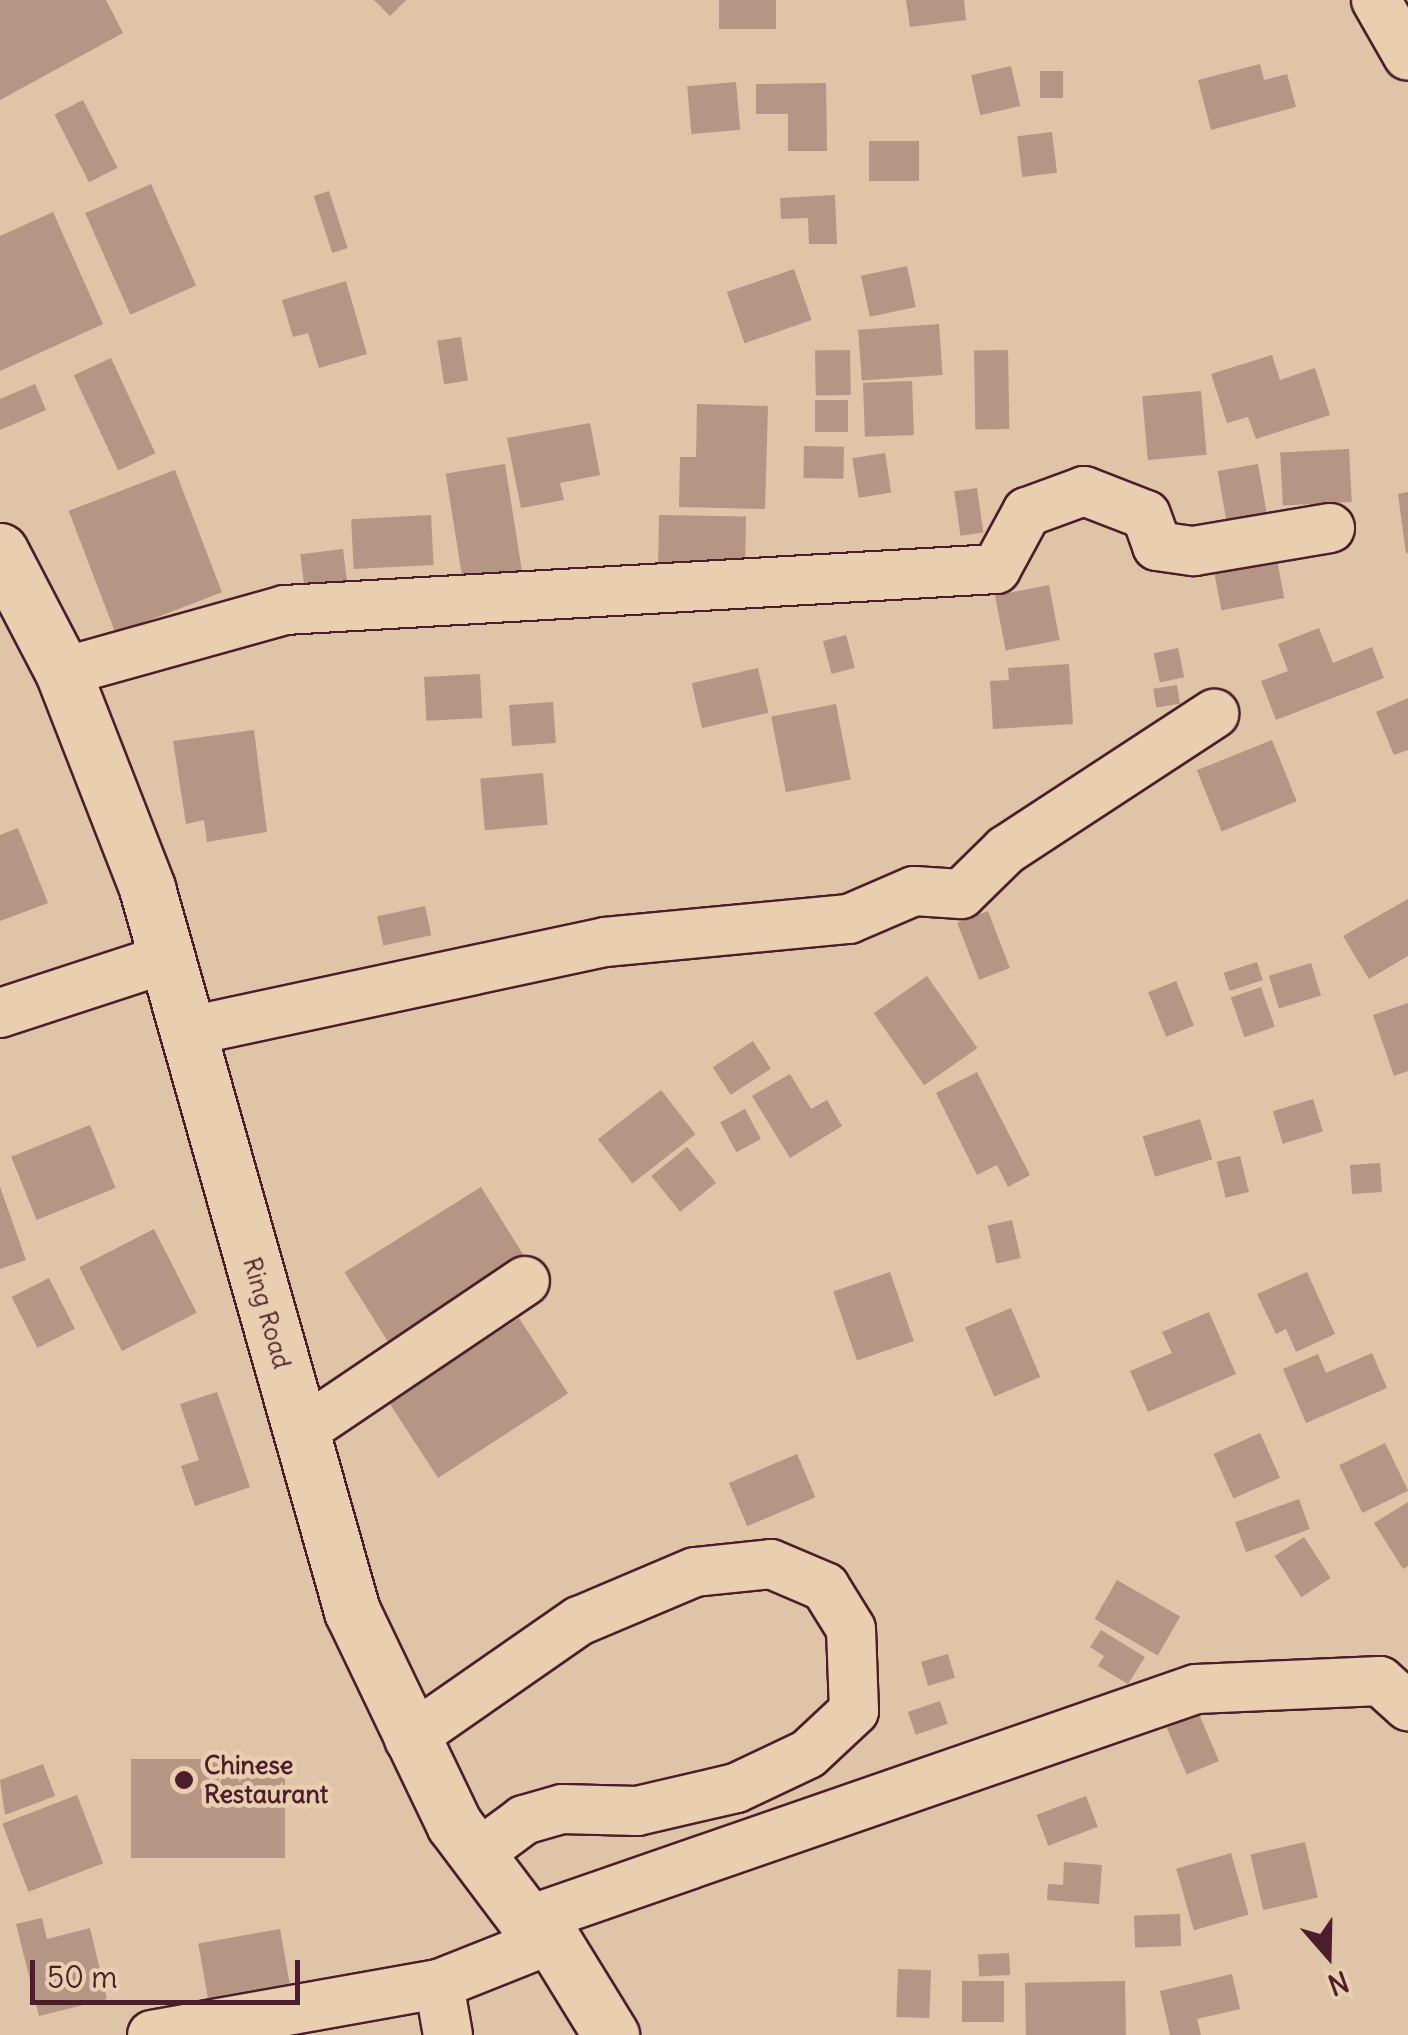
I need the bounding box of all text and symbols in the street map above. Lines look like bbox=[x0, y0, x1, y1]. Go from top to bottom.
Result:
street label: Ring Road bbox=[237, 1254, 297, 1372]
place label: Chinese Restaurant bbox=[204, 1751, 328, 1810]
marker: Chinese Restaurant bbox=[173, 1769, 195, 1791]
north arrow bbox=[1278, 1905, 1378, 2005]
scale bar bbox=[35, 1940, 305, 2002]
text: 50 m bbox=[47, 1958, 117, 1996]
text: N bbox=[1323, 1963, 1354, 2003]

